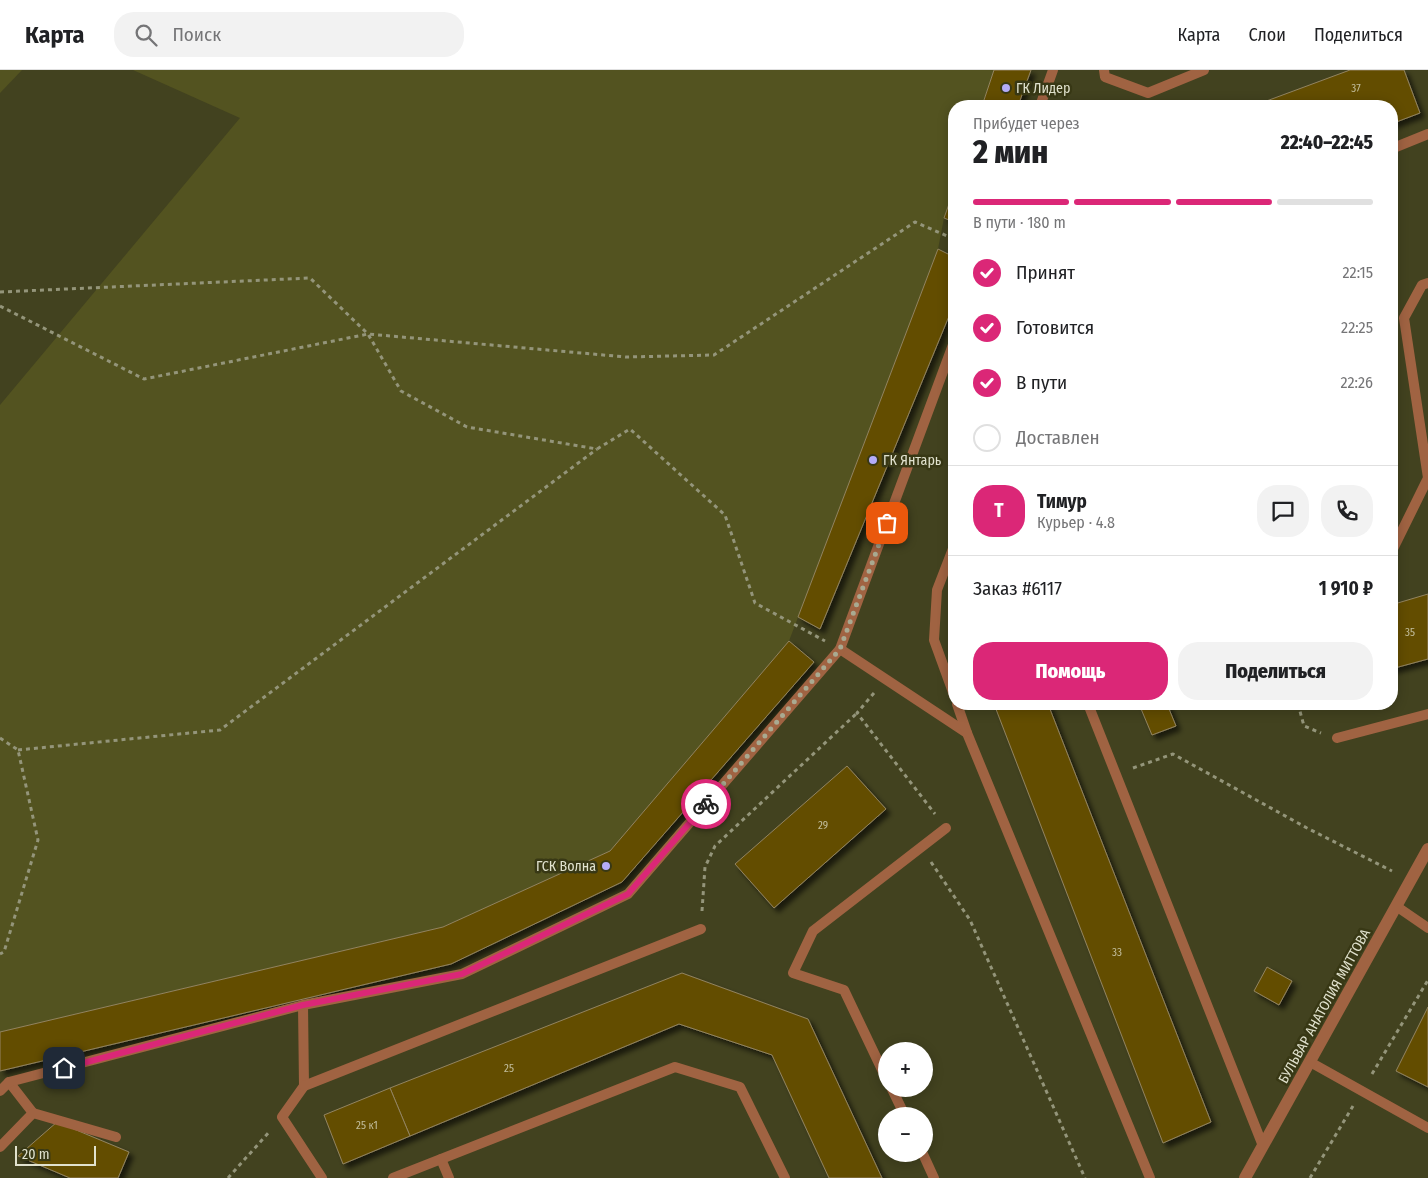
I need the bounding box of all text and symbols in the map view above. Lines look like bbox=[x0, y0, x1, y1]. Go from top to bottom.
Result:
search box bbox=[114, 12, 464, 57]
text: Карта bbox=[25, 21, 84, 49]
icon: search bbox=[132, 21, 160, 49]
text: Поиск bbox=[172, 23, 221, 46]
text: Карта bbox=[1177, 24, 1220, 46]
text: Слои bbox=[1248, 24, 1286, 46]
text: Поделиться bbox=[1314, 24, 1403, 46]
place label: ГК Лидер bbox=[1016, 80, 1070, 97]
marker: ГК Лидер bbox=[1000, 82, 1012, 94]
house number: 37 bbox=[1351, 82, 1361, 95]
text: Прибудет через bbox=[973, 114, 1080, 133]
text: 22:40–22:45 bbox=[1281, 131, 1373, 154]
text: 2 мин bbox=[973, 133, 1048, 171]
text: В пути · 180 m bbox=[973, 213, 1066, 232]
icon: check bbox=[973, 259, 1001, 287]
text: Принят bbox=[1016, 261, 1075, 284]
text: 22:15 bbox=[1343, 263, 1373, 282]
icon: check bbox=[973, 314, 1001, 342]
text: Готовится bbox=[1016, 316, 1094, 339]
text: 22:25 bbox=[1341, 318, 1373, 337]
icon: check bbox=[973, 369, 1001, 397]
text: В пути bbox=[1016, 371, 1067, 394]
text: 22:26 bbox=[1341, 373, 1373, 392]
text: Доставлен bbox=[1016, 426, 1100, 449]
place label: ГК Янтарь bbox=[883, 452, 942, 469]
marker: ГК Янтарь bbox=[867, 454, 879, 466]
button: chat bbox=[1257, 485, 1309, 537]
button: phone bbox=[1321, 485, 1373, 537]
text: Тимур bbox=[1037, 490, 1087, 513]
text: Т bbox=[994, 499, 1004, 522]
pin bbox=[866, 502, 908, 544]
icon: bag bbox=[873, 509, 901, 537]
text: Курьер · 4.8 bbox=[1037, 513, 1115, 532]
text: Заказ #6117 bbox=[973, 577, 1062, 600]
text: 1 910 ₽ bbox=[1319, 577, 1373, 600]
house number: 35 bbox=[1405, 626, 1415, 639]
button: Помощь bbox=[973, 642, 1168, 700]
button: Поделиться bbox=[1178, 642, 1373, 700]
courier bbox=[681, 779, 731, 829]
icon: bike bbox=[692, 790, 720, 818]
house number: 29 bbox=[818, 819, 828, 832]
place label: ГСК Волна bbox=[536, 858, 596, 875]
marker: ГСК Волна bbox=[600, 860, 612, 872]
street label: БУЛЬВАР АНАТОЛИЯ МИТТОВА bbox=[1275, 925, 1374, 1086]
house number: 33 bbox=[1112, 946, 1122, 959]
map controls bbox=[878, 1042, 933, 1162]
button: + bbox=[878, 1042, 933, 1097]
pin bbox=[43, 1047, 85, 1089]
icon: home bbox=[50, 1054, 78, 1082]
house number: 25 bbox=[504, 1062, 514, 1075]
button: − bbox=[878, 1107, 933, 1162]
house number: 25 к1 bbox=[356, 1119, 378, 1132]
scale bar bbox=[15, 1143, 96, 1166]
text: 20 m bbox=[22, 1146, 50, 1163]

